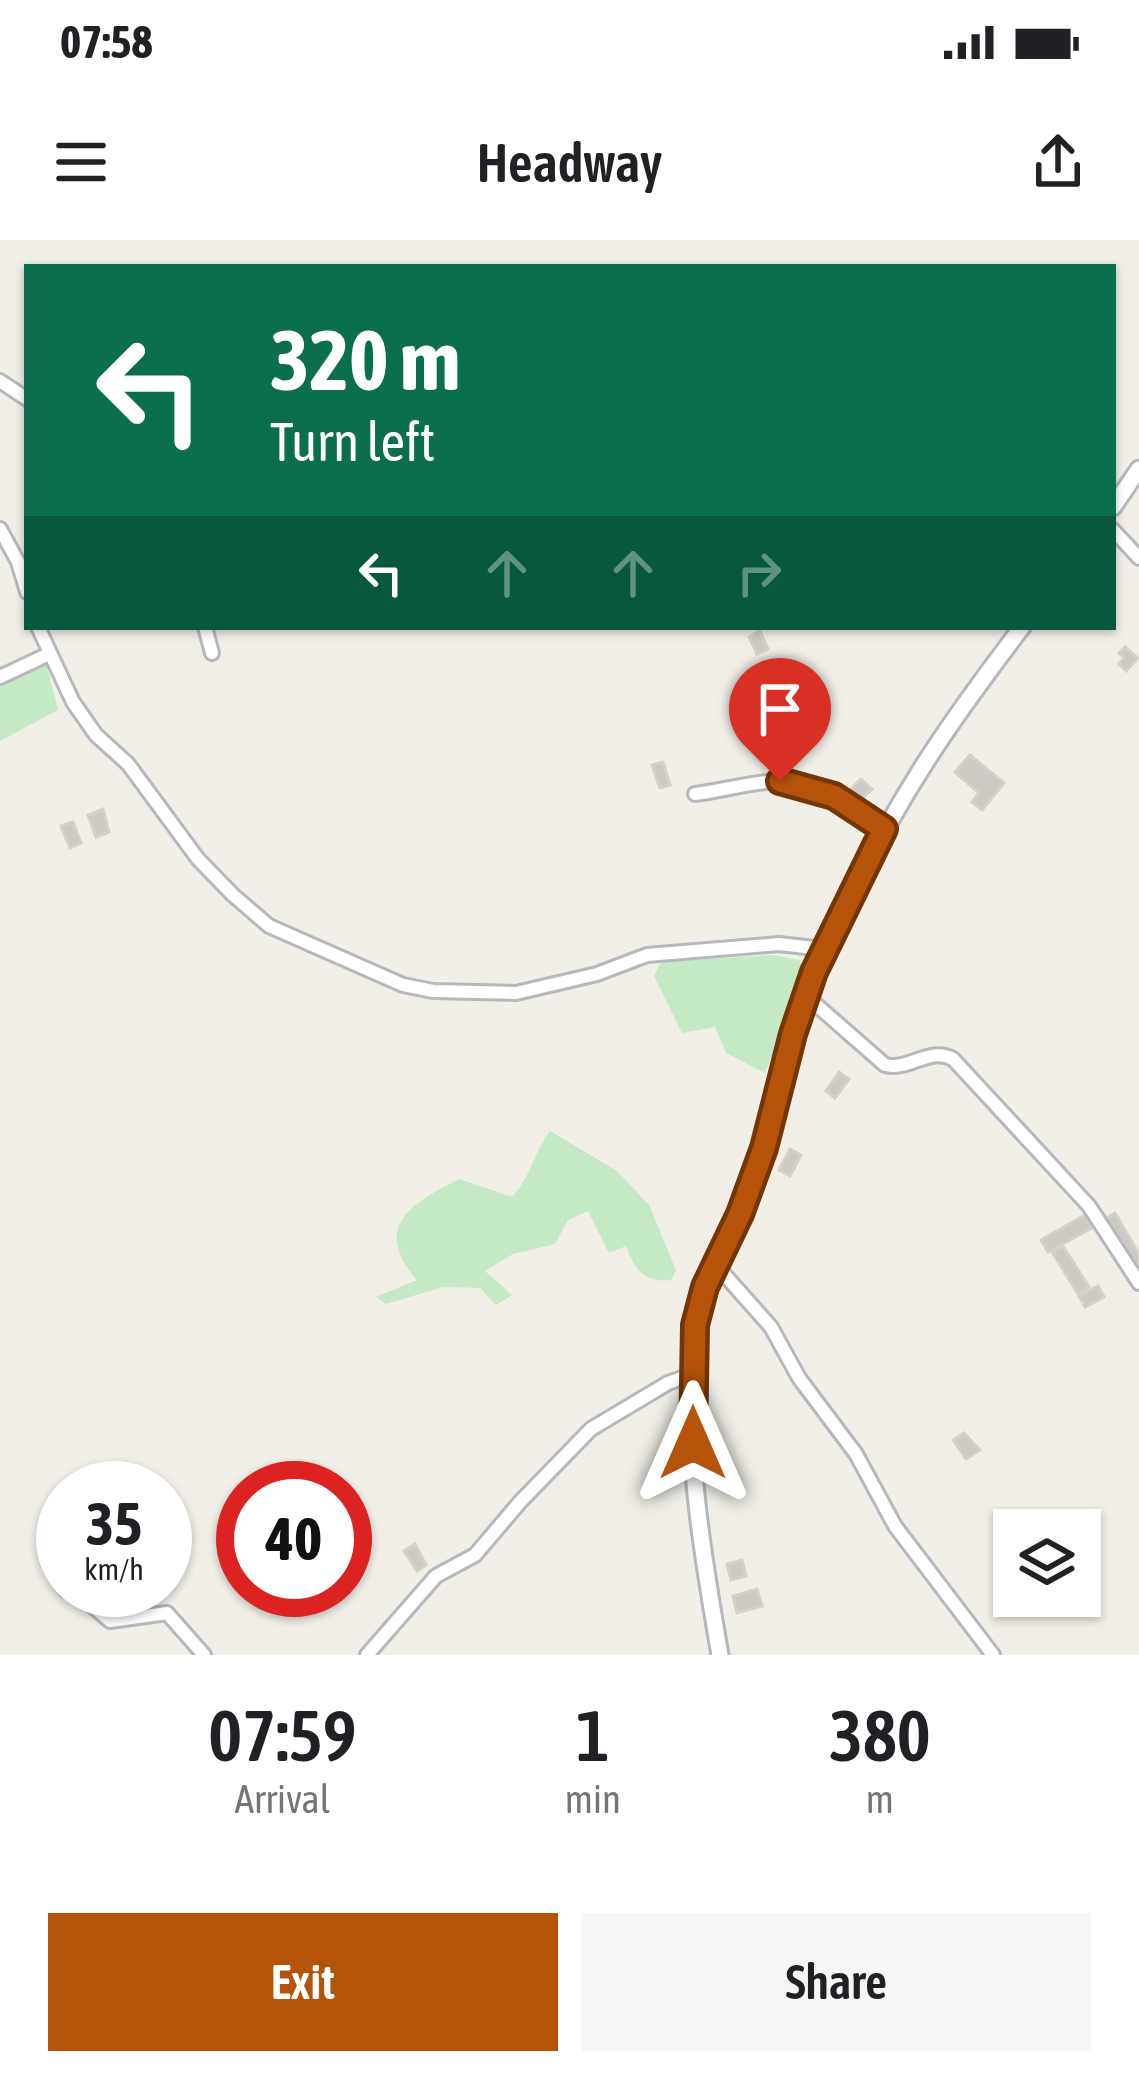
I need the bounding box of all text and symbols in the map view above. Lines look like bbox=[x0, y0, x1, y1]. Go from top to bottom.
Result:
text: 07:58 bbox=[60, 16, 153, 68]
icon: menu bbox=[48, 129, 114, 195]
icon: share bbox=[1025, 129, 1091, 195]
text: Headway bbox=[477, 132, 662, 193]
icon: left bbox=[72, 312, 228, 468]
text: 320 m bbox=[270, 312, 460, 408]
text: Turn left bbox=[270, 411, 435, 472]
icon: left bbox=[348, 540, 414, 606]
icon: ahead bbox=[474, 540, 540, 606]
icon: ahead bbox=[600, 540, 666, 606]
icon: right bbox=[726, 540, 792, 606]
pin bbox=[729, 658, 831, 781]
icon: arrive bbox=[747, 676, 813, 742]
position arrow bbox=[630, 1380, 756, 1506]
speed limit sign: 40 bbox=[216, 1461, 372, 1617]
text: 35 bbox=[86, 1489, 142, 1558]
map controls bbox=[993, 1509, 1101, 1617]
button: layers bbox=[993, 1509, 1101, 1617]
text: km/h bbox=[84, 1552, 144, 1586]
text: 07:59 bbox=[208, 1694, 357, 1776]
text: 1 bbox=[576, 1694, 610, 1776]
text: 380 bbox=[829, 1694, 931, 1776]
text: Arrival bbox=[235, 1777, 330, 1821]
text: min bbox=[565, 1777, 621, 1821]
text: m bbox=[866, 1777, 894, 1821]
button: Exit bbox=[48, 1913, 558, 2051]
button: Share bbox=[582, 1913, 1091, 2051]

